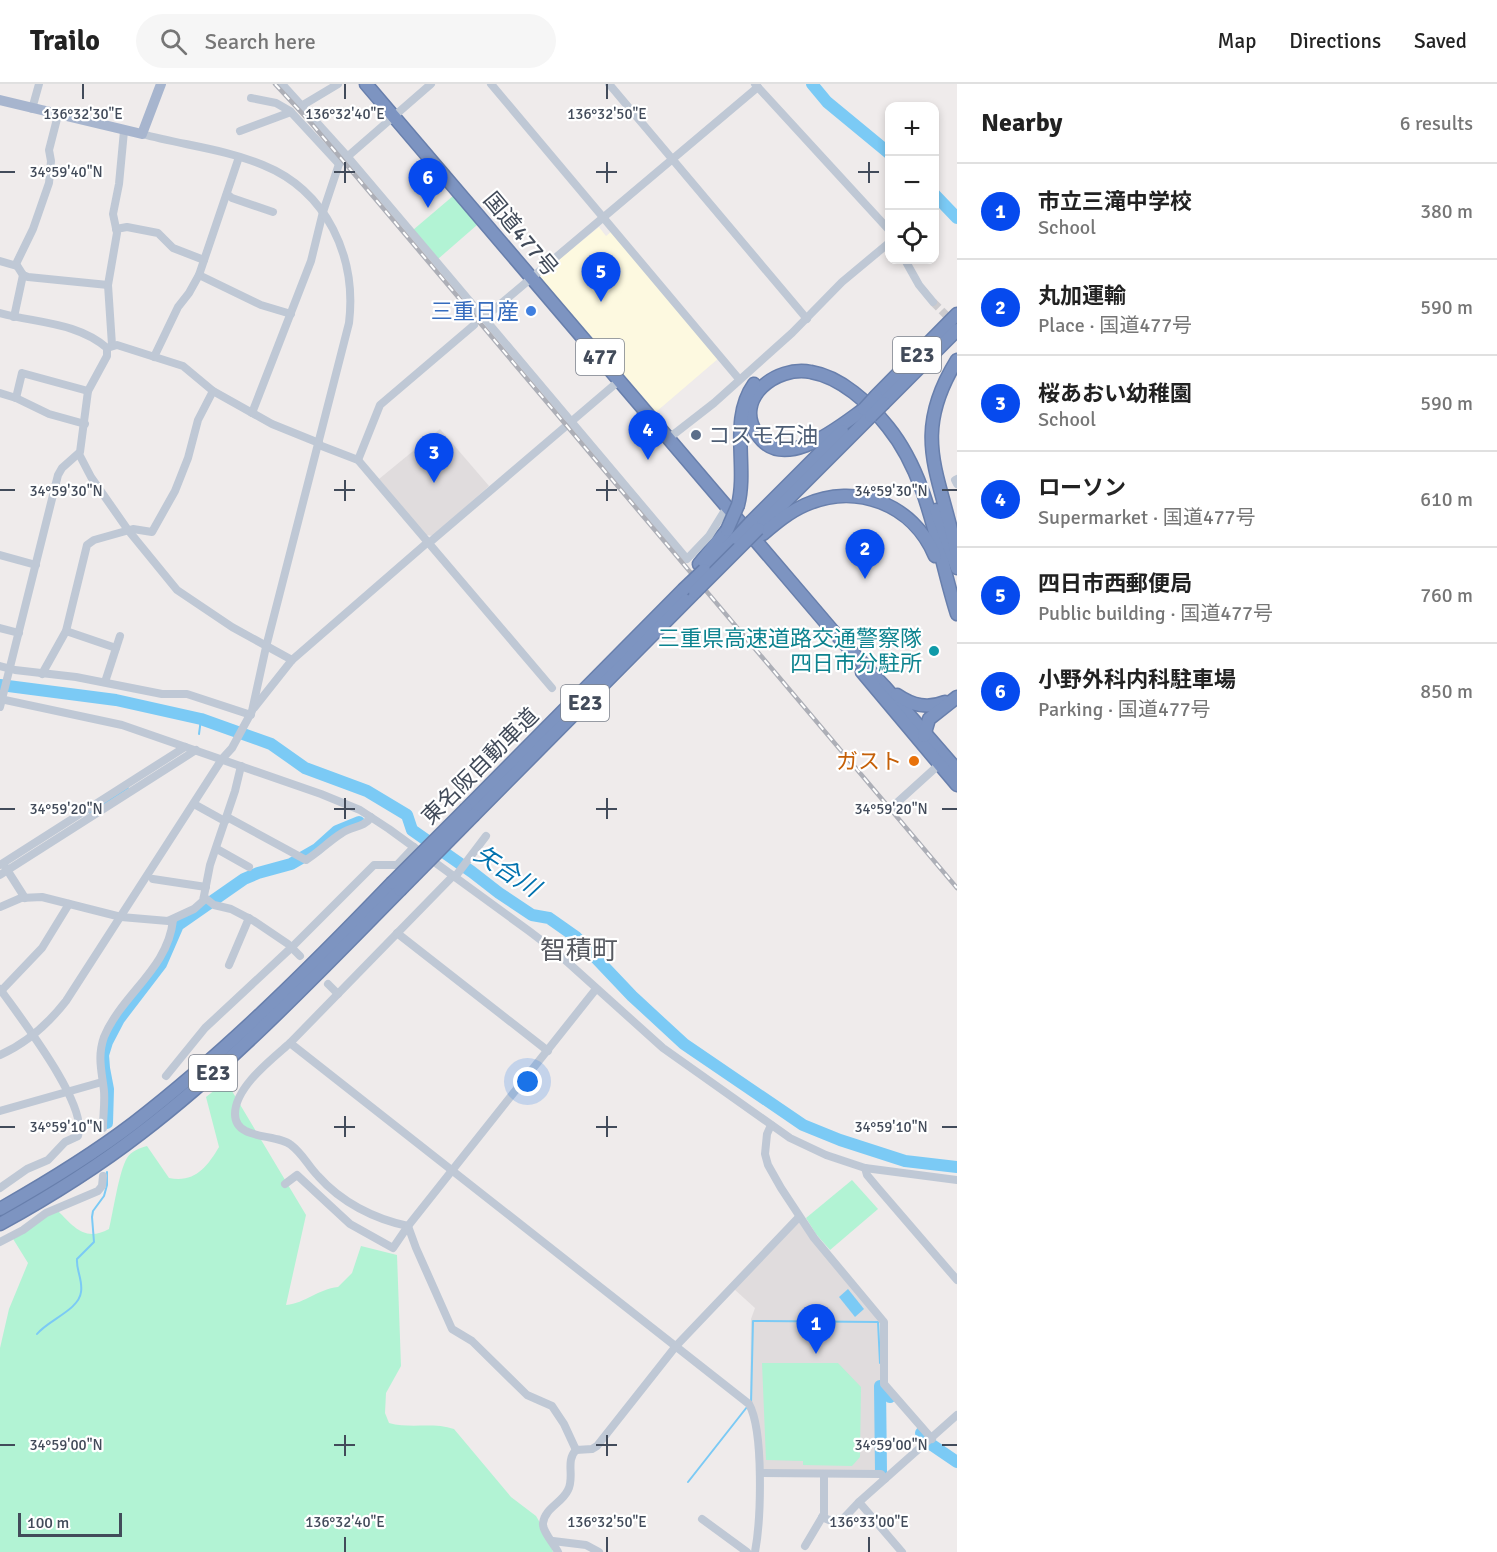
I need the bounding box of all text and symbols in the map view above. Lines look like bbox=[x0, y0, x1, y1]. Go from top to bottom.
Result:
search box bbox=[136, 14, 556, 68]
text: Trailo bbox=[30, 24, 100, 58]
icon: search bbox=[157, 25, 190, 58]
text: Search here bbox=[205, 28, 316, 55]
text: Map bbox=[1218, 28, 1256, 54]
text: Directions bbox=[1289, 28, 1381, 54]
text: Saved bbox=[1414, 28, 1467, 54]
map controls bbox=[885, 102, 939, 264]
button: + bbox=[885, 102, 939, 156]
text: 136°32'30"E bbox=[43, 105, 123, 123]
text: 136°32'40"E bbox=[305, 105, 385, 123]
text: 136°32'50"E bbox=[567, 105, 647, 123]
text: Nearby bbox=[981, 107, 1062, 139]
text: 6 results bbox=[1400, 111, 1473, 136]
button: − bbox=[885, 156, 939, 210]
pin: 6 bbox=[408, 158, 448, 208]
text: 34°59'40"N bbox=[29, 163, 103, 181]
street label: 国道477号 bbox=[478, 186, 564, 282]
text: 市立三滝中学校 bbox=[1038, 188, 1192, 215]
text: 1 bbox=[995, 199, 1006, 224]
text: 380 m bbox=[1420, 199, 1473, 224]
button: locate bbox=[885, 210, 939, 264]
text: School bbox=[1038, 215, 1096, 240]
pin: 5 bbox=[582, 252, 620, 302]
text: 丸加運輸 bbox=[1038, 282, 1126, 309]
text: 2 bbox=[995, 295, 1006, 320]
text: 590 m bbox=[1420, 295, 1473, 320]
place label: 三重日産 bbox=[431, 298, 519, 325]
marker: 三重日産 bbox=[524, 304, 538, 318]
text: Place · 国道477号 bbox=[1038, 313, 1192, 338]
road number: E23 bbox=[893, 337, 941, 373]
road number: 477 bbox=[576, 339, 624, 375]
text: 桜あおい幼稚園 bbox=[1038, 380, 1192, 407]
text: 3 bbox=[995, 391, 1006, 416]
text: 590 m bbox=[1420, 391, 1473, 416]
text: School bbox=[1038, 407, 1096, 432]
pin: 4 bbox=[628, 410, 668, 460]
place label: コスモ石油 bbox=[708, 422, 818, 449]
marker: コスモ石油 bbox=[689, 428, 703, 442]
pin: 3 bbox=[414, 434, 454, 483]
text: ローソン bbox=[1038, 474, 1126, 501]
text: 34°59'30"N bbox=[29, 482, 103, 500]
text: 34°59'30"N bbox=[854, 482, 928, 500]
text: 4 bbox=[995, 487, 1006, 512]
text: 610 m bbox=[1420, 487, 1473, 512]
text: Supermarket · 国道477号 bbox=[1038, 505, 1255, 530]
pin: 2 bbox=[846, 530, 884, 579]
text: 四日市西郵便局 bbox=[1038, 570, 1192, 597]
text: 5 bbox=[995, 583, 1006, 608]
text: 760 m bbox=[1420, 583, 1473, 608]
text: Public building · 国道477号 bbox=[1038, 601, 1273, 626]
place label: 三重県高速道路交通警察隊 四日市分駐所 bbox=[658, 625, 922, 677]
marker: 三重県高速道路交通警察隊 四日市分駐所 bbox=[927, 644, 941, 658]
text: 小野外科内科駐車場 bbox=[1038, 666, 1236, 693]
text: 6 bbox=[995, 679, 1006, 704]
text: 850 m bbox=[1420, 679, 1473, 704]
road number: E23 bbox=[561, 685, 609, 721]
text: Parking · 国道477号 bbox=[1038, 697, 1211, 722]
street label: 東名阪自動車道 bbox=[416, 702, 544, 830]
place label: ガスト bbox=[836, 748, 902, 775]
marker: ガスト bbox=[907, 754, 921, 768]
text: 34°59'20"N bbox=[29, 800, 103, 818]
text: 34°59'20"N bbox=[854, 800, 928, 818]
water label: 矢合川 bbox=[469, 839, 548, 905]
district label: 智積町 bbox=[540, 935, 618, 967]
road number: E23 bbox=[189, 1055, 237, 1091]
your location bbox=[513, 1067, 542, 1096]
text: 34°59'10"N bbox=[29, 1118, 103, 1136]
text: 34°59'10"N bbox=[854, 1118, 928, 1136]
pin: 1 bbox=[796, 1304, 836, 1354]
text: 34°59'00"N bbox=[29, 1436, 103, 1454]
text: 34°59'00"N bbox=[854, 1436, 928, 1454]
scale bar bbox=[18, 1510, 122, 1538]
text: 100 m bbox=[27, 1513, 69, 1533]
text: 136°32'40"E bbox=[305, 1513, 385, 1531]
text: 136°32'50"E bbox=[567, 1513, 647, 1531]
text: 136°33'00"E bbox=[829, 1513, 909, 1531]

